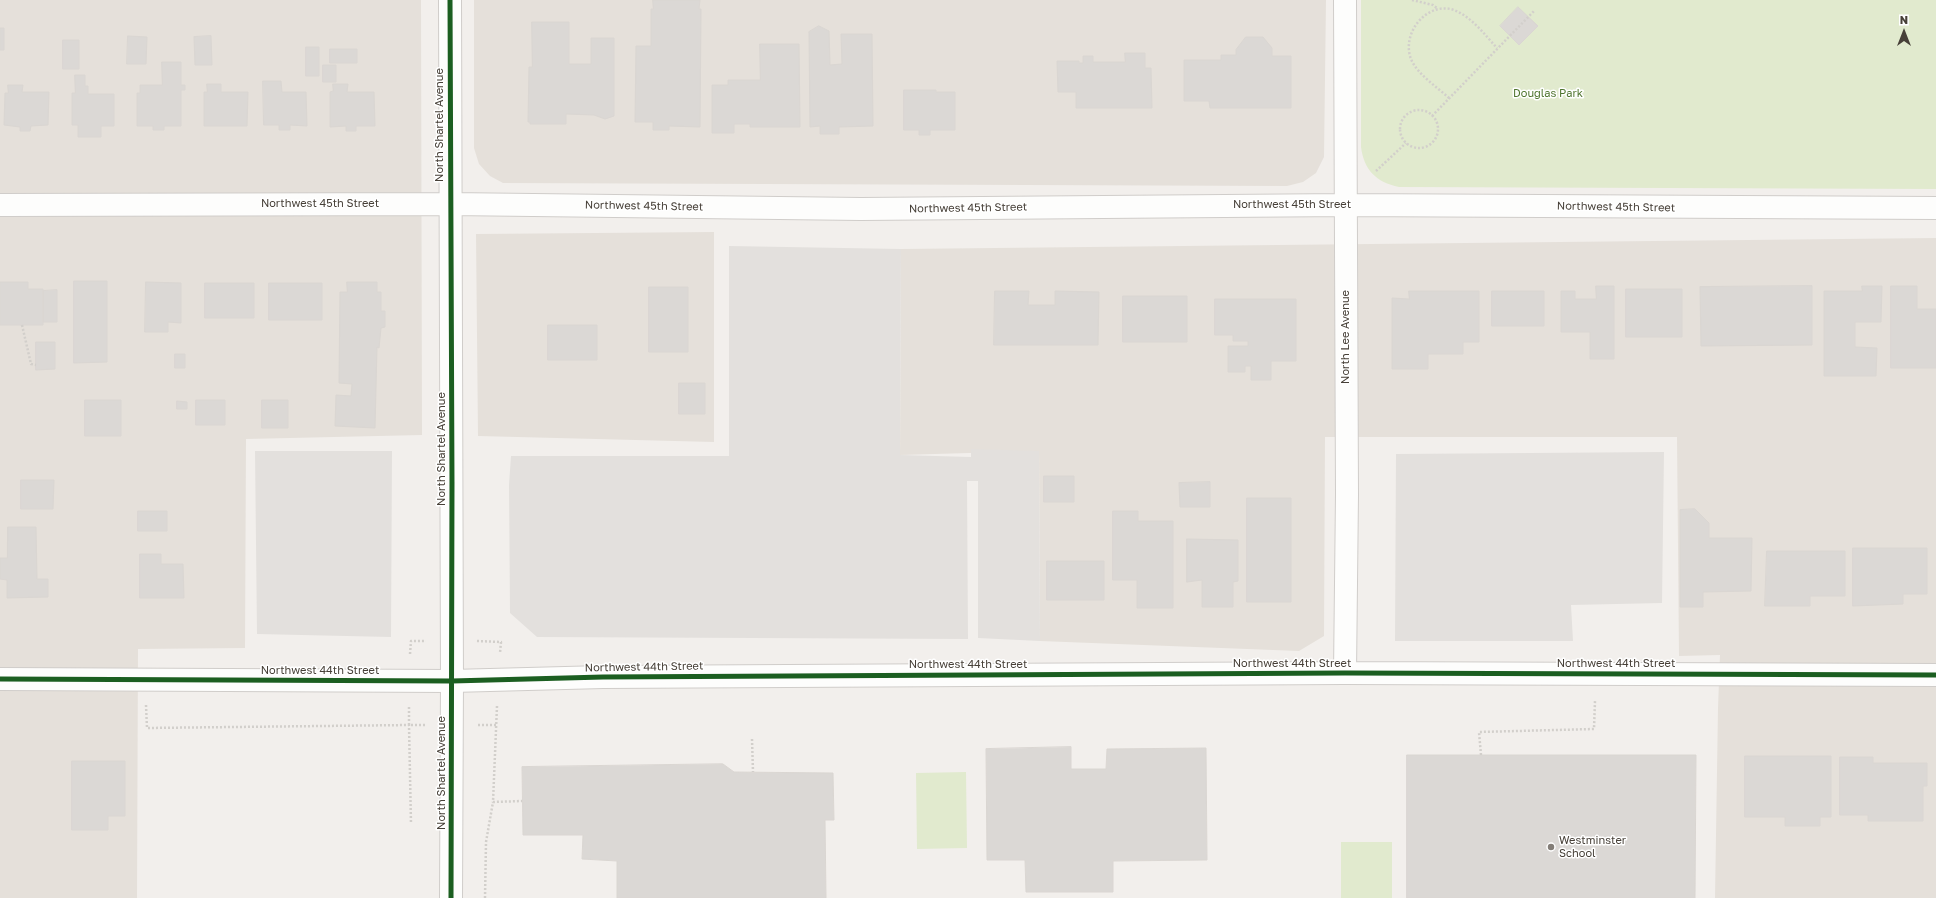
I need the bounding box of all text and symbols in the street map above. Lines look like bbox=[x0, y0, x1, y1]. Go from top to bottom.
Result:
north arrow bbox=[1884, 12, 1924, 52]
text: N bbox=[1900, 13, 1908, 26]
street label: North Shartel Avenue bbox=[433, 68, 447, 182]
park label: Douglas Park bbox=[1513, 87, 1583, 101]
street label: Northwest 45th Street bbox=[261, 197, 379, 211]
street label: Northwest 45th Street bbox=[585, 198, 703, 214]
street label: Northwest 45th Street bbox=[1233, 198, 1351, 212]
street label: Northwest 45th Street bbox=[1557, 199, 1675, 215]
street label: Northwest 45th Street bbox=[909, 200, 1027, 216]
street label: North Lee Avenue bbox=[1339, 290, 1353, 384]
street label: North Shartel Avenue bbox=[435, 392, 449, 506]
street label: Northwest 44th Street bbox=[1233, 657, 1351, 671]
street label: Northwest 44th Street bbox=[1557, 657, 1675, 671]
street label: Northwest 44th Street bbox=[909, 658, 1027, 672]
street label: Northwest 44th Street bbox=[585, 659, 703, 675]
street label: Northwest 44th Street bbox=[261, 664, 379, 678]
street label: North Shartel Avenue bbox=[435, 716, 449, 830]
place label: Westminster School bbox=[1559, 834, 1626, 860]
marker: Westminster School bbox=[1546, 842, 1556, 852]

